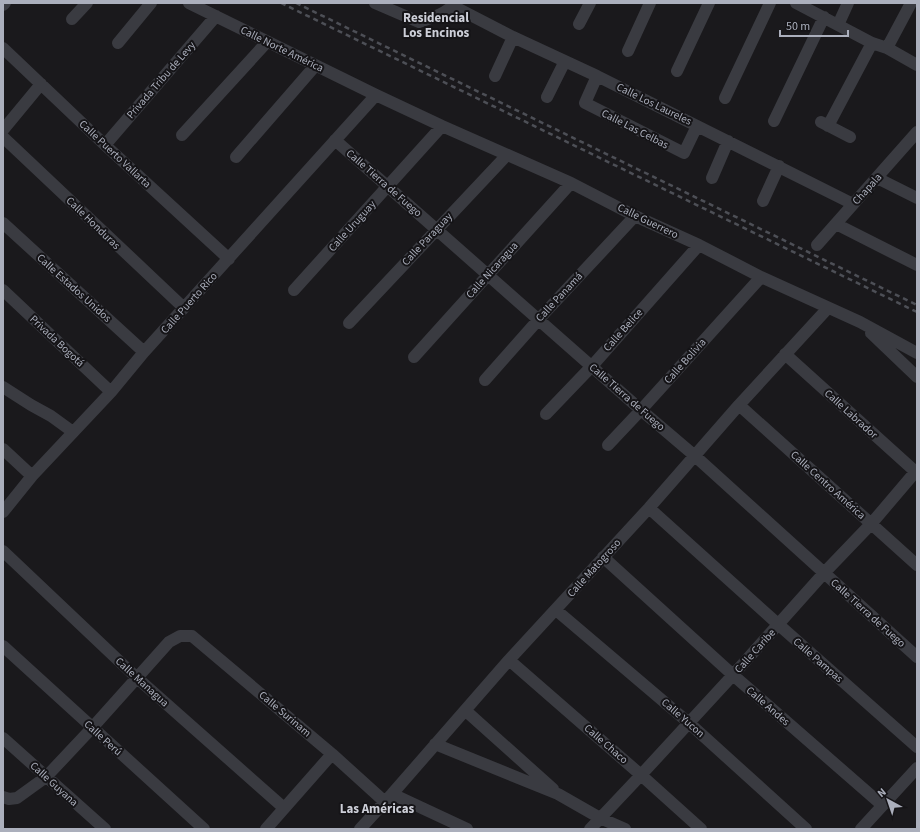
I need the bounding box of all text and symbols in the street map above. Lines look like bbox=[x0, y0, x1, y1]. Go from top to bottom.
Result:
district label: Residencial Los Encinos bbox=[403, 9, 470, 42]
scale bar bbox=[780, 12, 848, 38]
text: 50 m bbox=[786, 18, 810, 35]
street label: Calle Norte América bbox=[238, 22, 326, 76]
street label: Privada Tribu de Levy bbox=[123, 38, 199, 122]
street label: Calle Los Laureles bbox=[614, 79, 694, 129]
street label: Calle Las Celbas bbox=[599, 106, 671, 153]
street label: Calle Puerto Vallarta bbox=[76, 117, 154, 191]
street label: Calle Tierra de Fuego bbox=[343, 146, 425, 220]
street label: Chapala bbox=[849, 170, 885, 208]
street label: Calle Honduras bbox=[63, 193, 124, 253]
street label: Calle Uruguay bbox=[325, 197, 379, 255]
street label: Calle Guerrero bbox=[615, 200, 681, 242]
street label: Calle Paraguay bbox=[398, 209, 456, 269]
street label: Calle Nicaragua bbox=[462, 238, 522, 302]
street label: Calle Estados Unidos bbox=[33, 250, 115, 326]
street label: Calle Puerto Rico bbox=[157, 269, 221, 337]
street label: Calle Panamá bbox=[532, 269, 586, 325]
street label: Calle Belice bbox=[600, 305, 647, 355]
street label: Privada Bogotá bbox=[26, 312, 88, 370]
street label: Calle Bolivia bbox=[661, 335, 709, 387]
street label: Calle Tierra de Fuego bbox=[586, 360, 668, 434]
street label: Calle Labrador bbox=[821, 386, 881, 442]
street label: Calle Centro América bbox=[787, 447, 869, 523]
street label: Calle Matogroso bbox=[564, 536, 624, 600]
street label: Calle Tierra de Fuego bbox=[827, 575, 909, 651]
street label: Calle Caribe bbox=[731, 625, 779, 676]
street label: Calle Pampas bbox=[790, 634, 846, 686]
street label: Calle Managua bbox=[112, 654, 172, 710]
street label: Calle Andes bbox=[743, 683, 793, 729]
street label: Calle Surinam bbox=[256, 688, 314, 740]
street label: Calle Yucon bbox=[658, 695, 708, 741]
street label: Calle Perú bbox=[81, 717, 125, 759]
street label: Calle Chaco bbox=[581, 721, 631, 767]
street label: Calle Guyana bbox=[27, 758, 81, 810]
north arrow bbox=[868, 780, 908, 820]
text: N bbox=[874, 785, 890, 801]
district label: Las Américas bbox=[340, 800, 415, 818]

